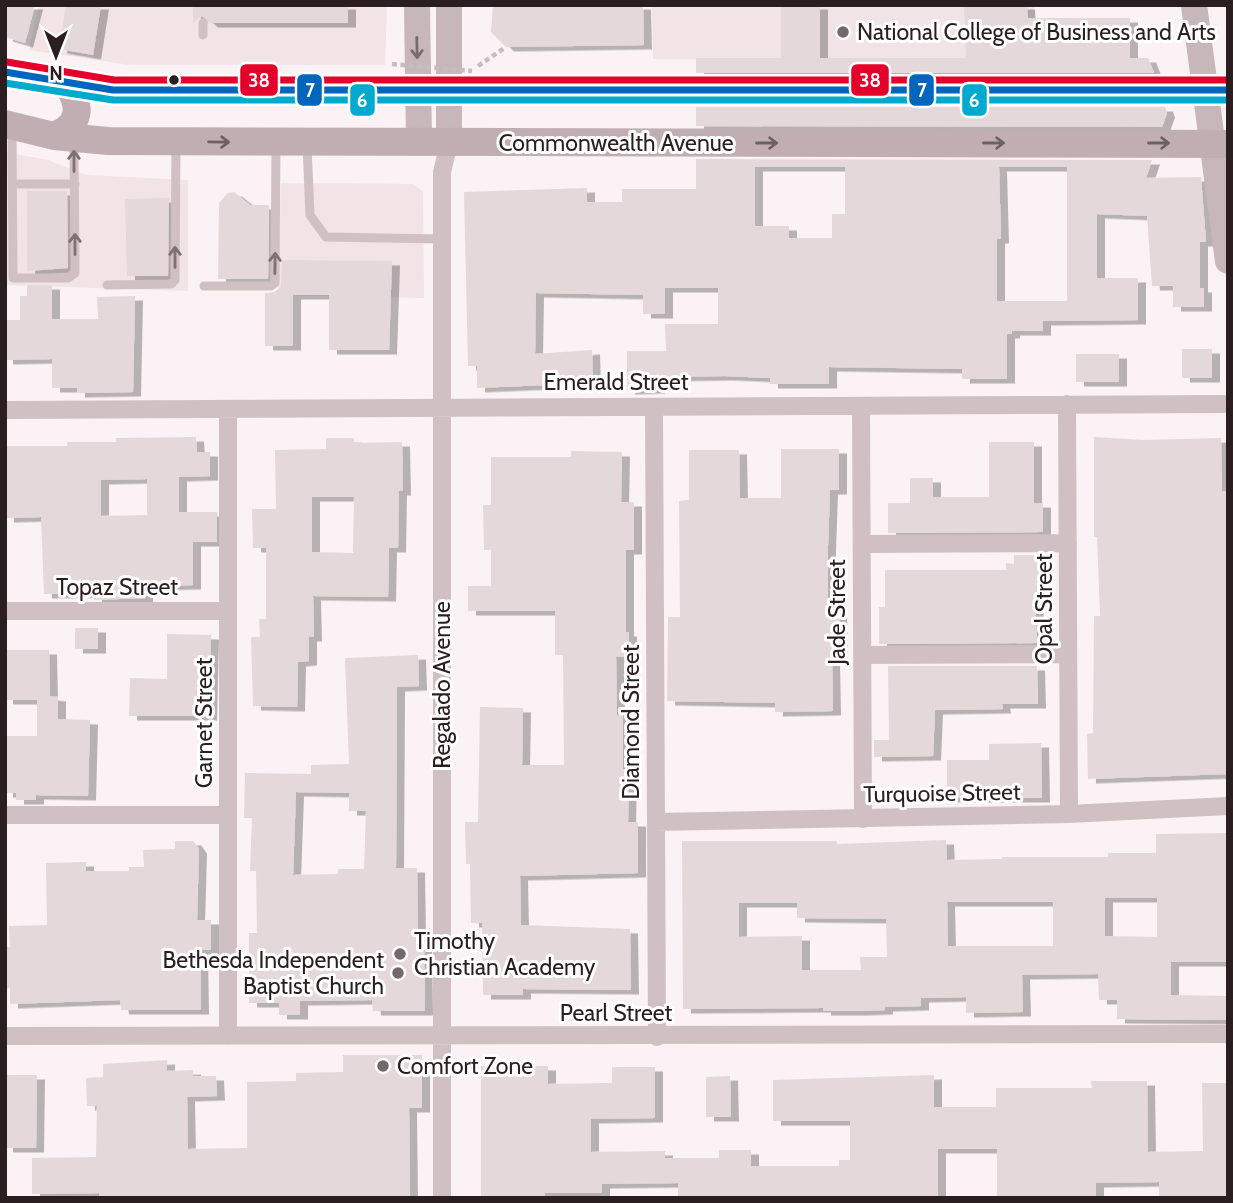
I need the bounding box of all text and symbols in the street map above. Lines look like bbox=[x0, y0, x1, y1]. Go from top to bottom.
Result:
place label: National College of Business and Arts bbox=[857, 18, 1216, 46]
north arrow bbox=[21, 21, 91, 91]
marker: National College of Business and Arts bbox=[835, 24, 851, 40]
one-way arrow bbox=[410, 37, 424, 60]
text: N bbox=[49, 61, 63, 84]
line badge: 38 bbox=[239, 63, 279, 97]
line badge: 38 bbox=[850, 63, 890, 97]
text: 38 bbox=[248, 69, 270, 92]
text: 38 bbox=[859, 69, 881, 92]
unlabelled marker bbox=[167, 73, 181, 87]
line badge: 7 bbox=[296, 73, 323, 107]
line badge: 7 bbox=[908, 73, 935, 107]
text: 7 bbox=[305, 79, 315, 102]
text: 7 bbox=[917, 79, 927, 102]
line badge: 6 bbox=[349, 83, 376, 117]
line badge: 6 bbox=[961, 83, 988, 117]
text: 6 bbox=[357, 89, 367, 112]
text: 6 bbox=[969, 89, 979, 112]
street label: Commonwealth Avenue bbox=[498, 129, 734, 157]
one-way arrow bbox=[207, 136, 230, 149]
one-way arrow bbox=[755, 136, 778, 150]
one-way arrow bbox=[982, 136, 1005, 150]
one-way arrow bbox=[1147, 137, 1170, 150]
one-way arrow bbox=[67, 150, 81, 173]
one-way arrow bbox=[68, 233, 82, 256]
one-way arrow bbox=[169, 246, 182, 269]
one-way arrow bbox=[268, 251, 282, 274]
street label: Emerald Street bbox=[544, 368, 689, 396]
street label: Opal Street bbox=[1030, 553, 1058, 665]
street label: Jade Street bbox=[823, 559, 851, 666]
street label: Topaz Street bbox=[56, 573, 178, 601]
street label: Regalado Avenue bbox=[428, 601, 456, 769]
street label: Diamond Street bbox=[617, 644, 645, 800]
street label: Garnet Street bbox=[190, 658, 218, 788]
street label: Turquoise Street bbox=[863, 778, 1021, 808]
place label: Timothy Christian Academy bbox=[414, 927, 596, 981]
place label: Bethesda Independent Baptist Church bbox=[163, 946, 384, 1000]
marker: Timothy Christian Academy bbox=[392, 946, 408, 962]
marker: Bethesda Independent Baptist Church bbox=[390, 965, 406, 981]
street label: Pearl Street bbox=[560, 999, 673, 1027]
place label: Comfort Zone bbox=[397, 1052, 533, 1080]
marker: Comfort Zone bbox=[375, 1058, 391, 1074]

